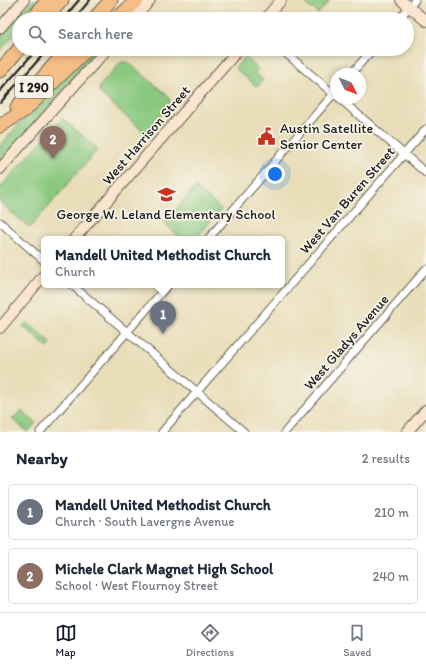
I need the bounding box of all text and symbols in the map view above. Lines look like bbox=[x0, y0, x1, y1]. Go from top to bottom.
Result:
search box bbox=[12, 12, 414, 56]
icon: search bbox=[26, 23, 48, 45]
text: Search here bbox=[58, 25, 133, 43]
north arrow bbox=[330, 68, 366, 104]
road number: I 290 bbox=[15, 76, 53, 98]
street label: West Harrison Street bbox=[99, 82, 194, 188]
place label: Austin Satellite Senior Center bbox=[280, 120, 374, 153]
pin: 2 bbox=[40, 126, 66, 159]
public building icon: Austin Satellite Senior Center bbox=[257, 126, 277, 146]
street label: West Van Buren Street bbox=[296, 143, 398, 257]
your location bbox=[265, 164, 285, 184]
school or university icon: George W. Leland Elementary School bbox=[156, 184, 176, 204]
place label: George W. Leland Elementary School bbox=[57, 206, 275, 223]
popup bbox=[41, 236, 285, 288]
text: Mandell United Methodist Church bbox=[55, 246, 271, 264]
text: Church bbox=[55, 264, 96, 279]
street label: West Gladys Avenue bbox=[300, 291, 393, 393]
pin: 1 bbox=[150, 301, 176, 334]
text: Nearby bbox=[16, 448, 68, 468]
text: 2 results bbox=[362, 451, 410, 466]
text: Mandell United Methodist Church bbox=[55, 496, 271, 514]
text: 1 bbox=[27, 505, 33, 520]
text: 210 m bbox=[374, 505, 409, 520]
text: Church · South Lavergne Avenue bbox=[55, 514, 235, 529]
text: Michele Clark Magnet High School bbox=[55, 560, 273, 578]
text: 2 bbox=[27, 569, 33, 584]
text: 240 m bbox=[372, 569, 409, 584]
text: School · West Flournoy Street bbox=[55, 578, 218, 593]
tab: Map bbox=[55, 622, 77, 659]
tab: Directions bbox=[186, 622, 234, 659]
tab: Saved bbox=[343, 622, 371, 659]

